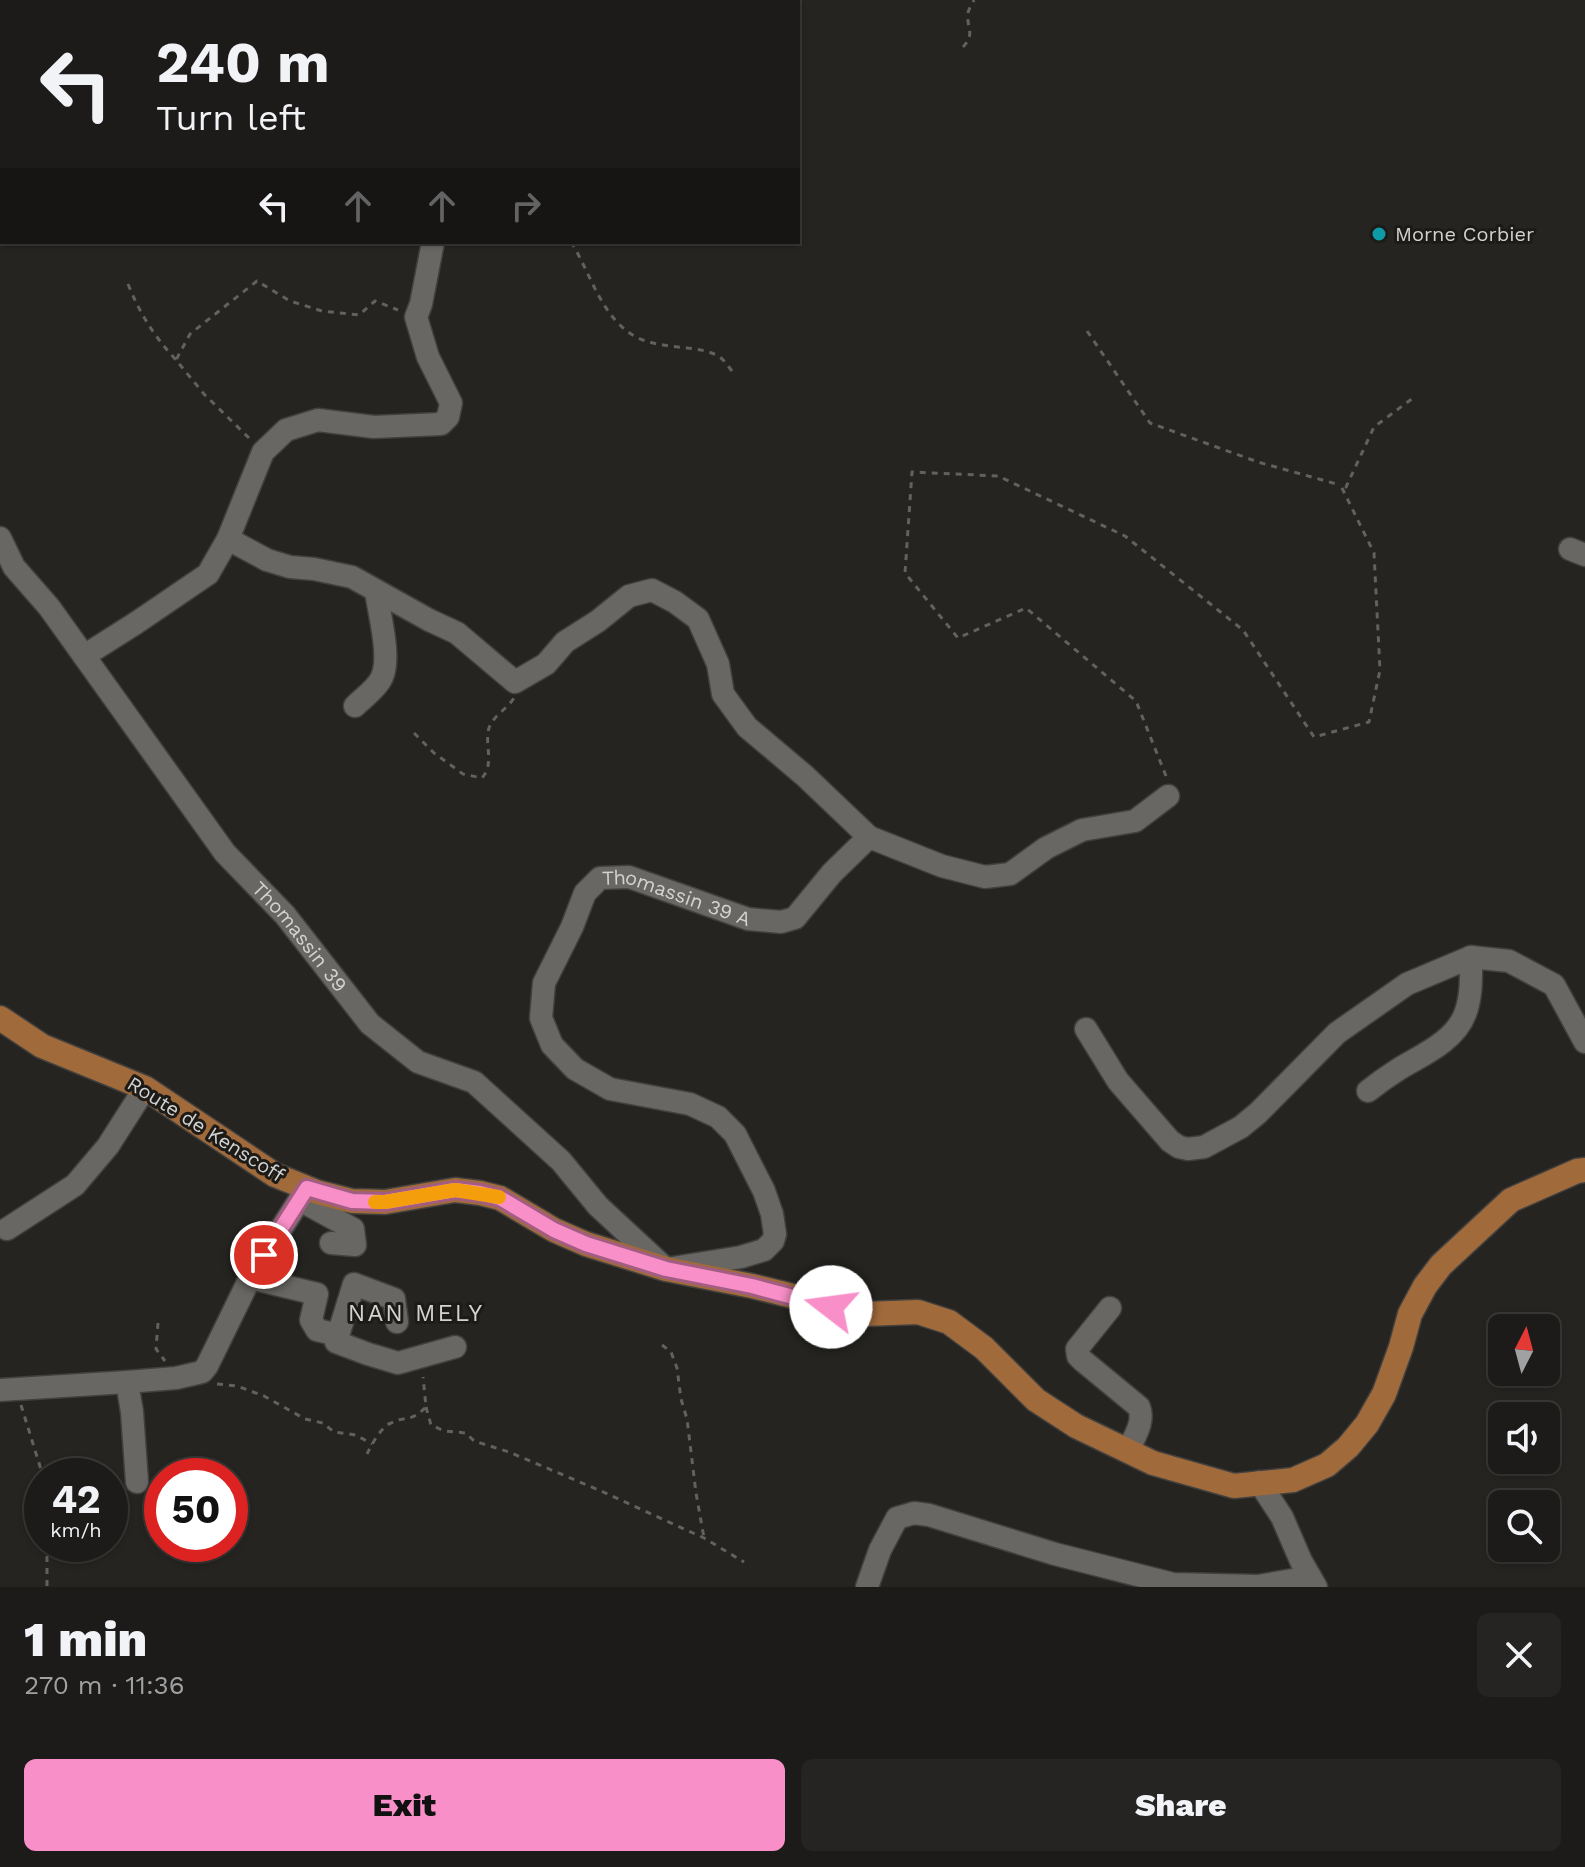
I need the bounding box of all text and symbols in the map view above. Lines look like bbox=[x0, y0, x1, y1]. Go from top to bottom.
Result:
text: 240 m bbox=[156, 30, 330, 96]
icon: left bbox=[24, 32, 128, 136]
text: Turn left bbox=[156, 97, 306, 139]
icon: left bbox=[252, 184, 296, 228]
icon: ahead bbox=[336, 184, 380, 228]
icon: ahead bbox=[420, 184, 464, 228]
icon: right bbox=[504, 184, 548, 228]
place label: Morne Corbier bbox=[1395, 222, 1534, 246]
marker: Morne Corbier bbox=[1370, 225, 1388, 243]
street label: Thomassin 39 A bbox=[602, 865, 754, 931]
street label: Thomassin 39 bbox=[247, 876, 352, 996]
street label: Route de Kenscoff bbox=[123, 1071, 289, 1187]
pin bbox=[230, 1221, 298, 1289]
icon: arrive bbox=[242, 1233, 286, 1277]
position arrow bbox=[789, 1265, 873, 1349]
district label: NAN MELY bbox=[348, 1299, 484, 1327]
north arrow bbox=[1488, 1314, 1560, 1386]
map controls bbox=[1488, 1314, 1560, 1562]
button: sound bbox=[1488, 1402, 1560, 1474]
speed limit sign: 50 bbox=[144, 1458, 248, 1562]
text: 42 bbox=[51, 1476, 101, 1523]
button: search bbox=[1488, 1490, 1560, 1562]
text: km/h bbox=[50, 1518, 102, 1542]
text: 1 min bbox=[24, 1611, 147, 1668]
button: close bbox=[1477, 1613, 1561, 1697]
text: 270 m · 11:36 bbox=[24, 1670, 185, 1700]
button: Exit bbox=[24, 1759, 785, 1851]
button: Share bbox=[801, 1759, 1561, 1851]

